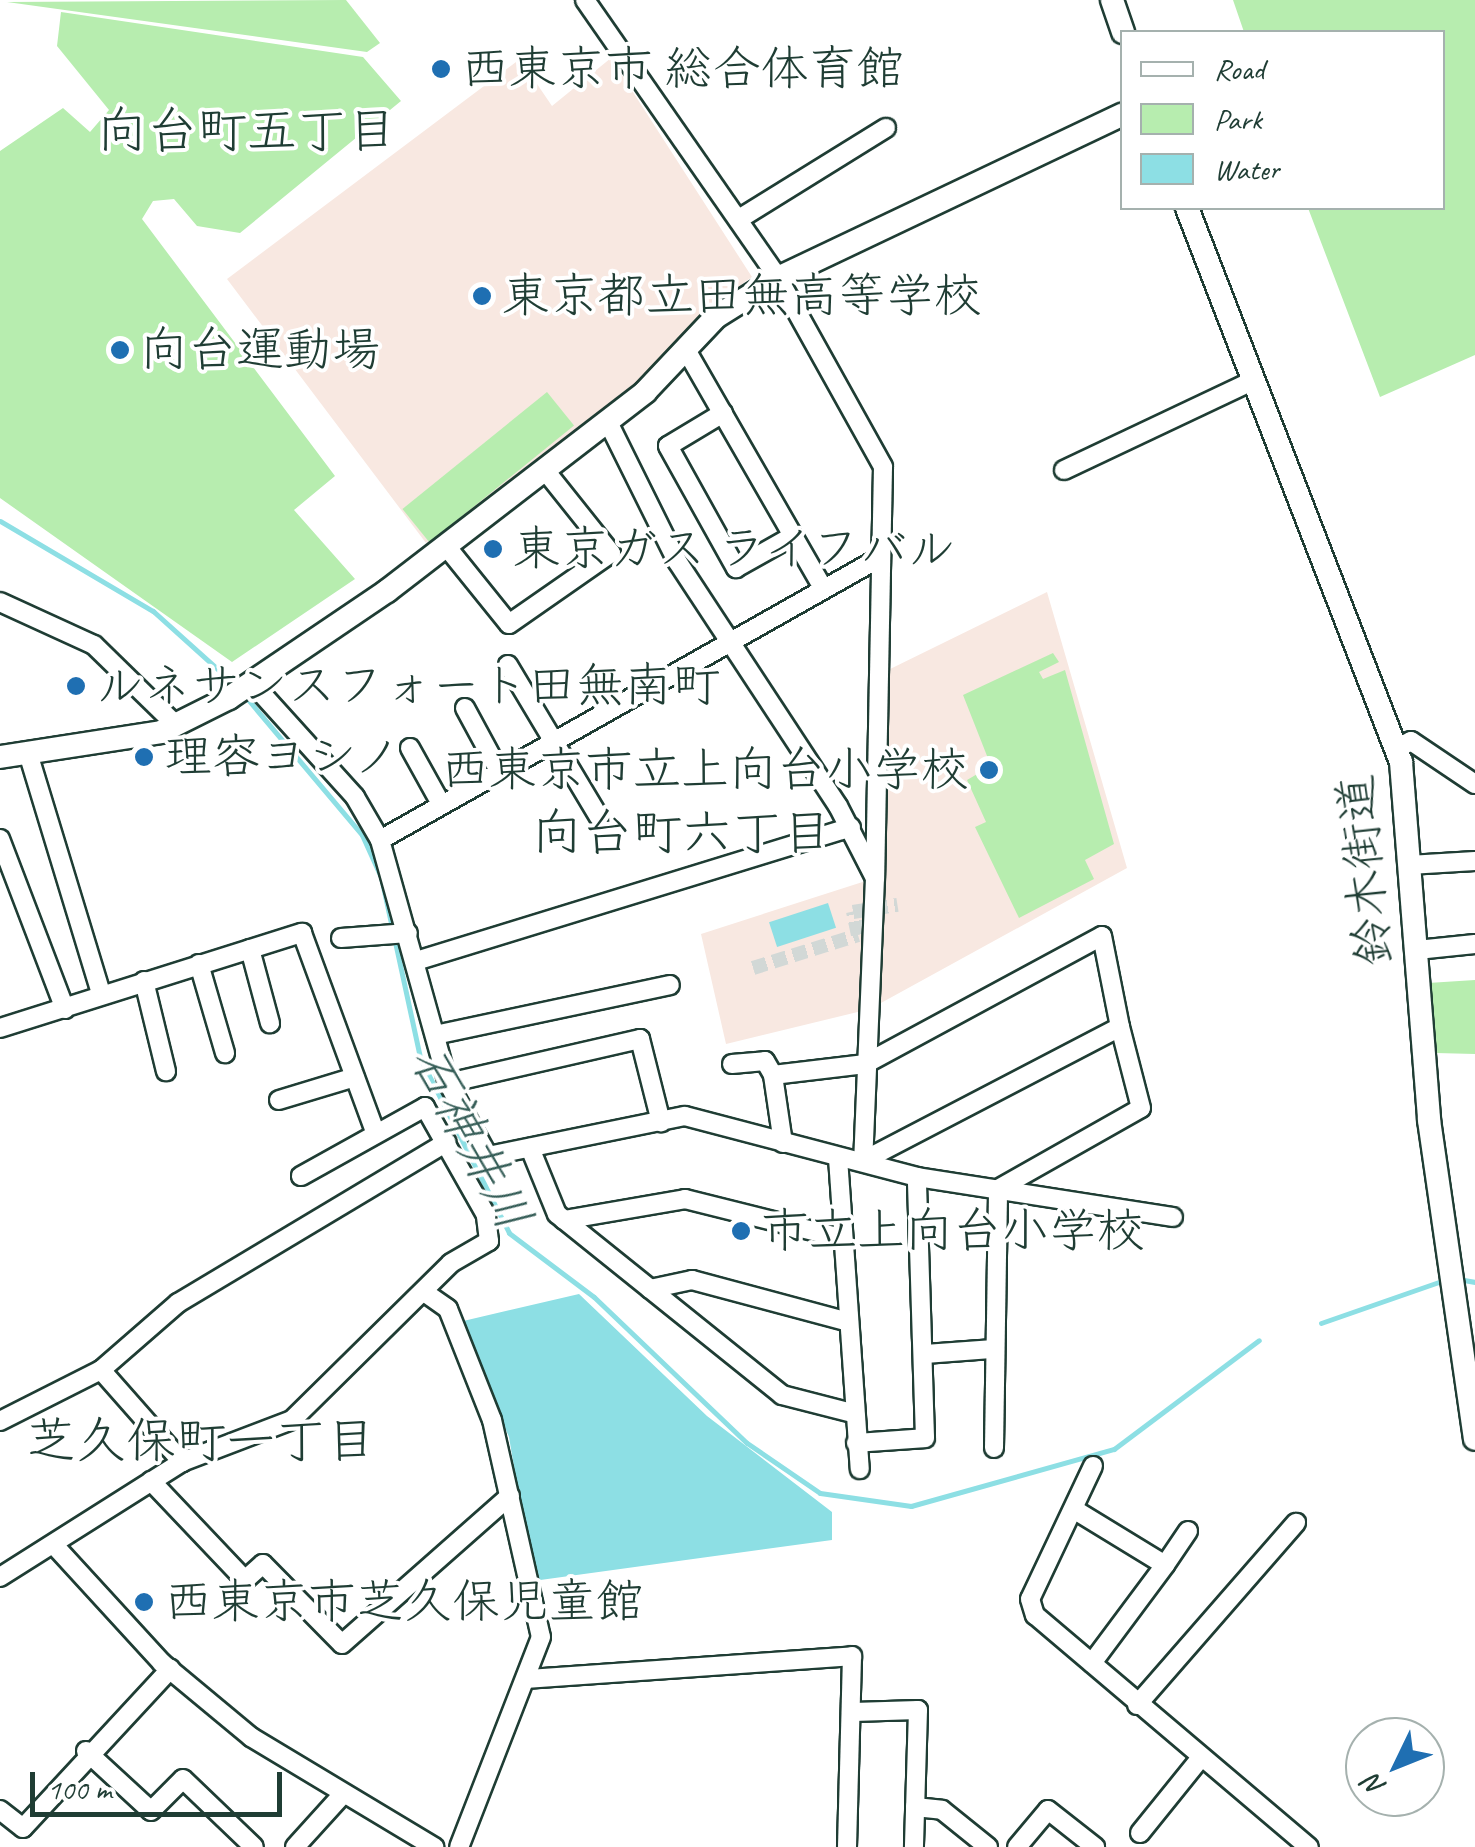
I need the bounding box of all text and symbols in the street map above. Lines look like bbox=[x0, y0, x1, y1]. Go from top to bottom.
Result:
legend bbox=[1120, 30, 1445, 210]
place label: 西東京市 総合体育館 bbox=[461, 40, 905, 98]
text: Road bbox=[1214, 50, 1264, 88]
marker: 西東京市 総合体育館 bbox=[430, 58, 452, 80]
text: Park bbox=[1214, 100, 1262, 138]
district label: 向台町五丁目 bbox=[97, 101, 397, 161]
text: Water bbox=[1214, 150, 1279, 188]
place label: 東京都立田無高等学校 bbox=[502, 267, 982, 325]
marker: 東京都立田無高等学校 bbox=[471, 285, 493, 307]
place label: 向台運動場 bbox=[140, 321, 380, 379]
marker: 向台運動場 bbox=[109, 339, 131, 361]
place label: 東京ガス ライフバル bbox=[513, 520, 957, 578]
marker: 東京ガス ライフバル bbox=[482, 538, 504, 560]
place label: ルネサンスフォート田無南町 bbox=[96, 657, 720, 715]
marker: ルネサンスフォート田無南町 bbox=[65, 675, 87, 697]
place label: 理容ヨシノ bbox=[164, 728, 404, 786]
place label: 西東京市立上向台小学校 bbox=[441, 741, 969, 799]
marker: 理容ヨシノ bbox=[133, 746, 155, 768]
marker: 西東京市立上向台小学校 bbox=[978, 759, 1000, 781]
street label: 鈴木街道 bbox=[1326, 772, 1404, 968]
district label: 向台町六丁目 bbox=[532, 803, 832, 863]
water label: 石神井川 bbox=[398, 1036, 544, 1240]
place label: 市立上向台小学校 bbox=[761, 1202, 1145, 1260]
marker: 市立上向台小学校 bbox=[730, 1220, 752, 1242]
district label: 芝久保町一丁目 bbox=[26, 1411, 376, 1471]
place label: 西東京市芝久保児童館 bbox=[164, 1573, 644, 1631]
marker: 西東京市芝久保児童館 bbox=[133, 1591, 155, 1613]
north arrow bbox=[1345, 1717, 1445, 1817]
scale bar bbox=[35, 1752, 288, 1814]
text: N bbox=[1355, 1768, 1393, 1805]
text: 100 m bbox=[47, 1770, 112, 1808]

